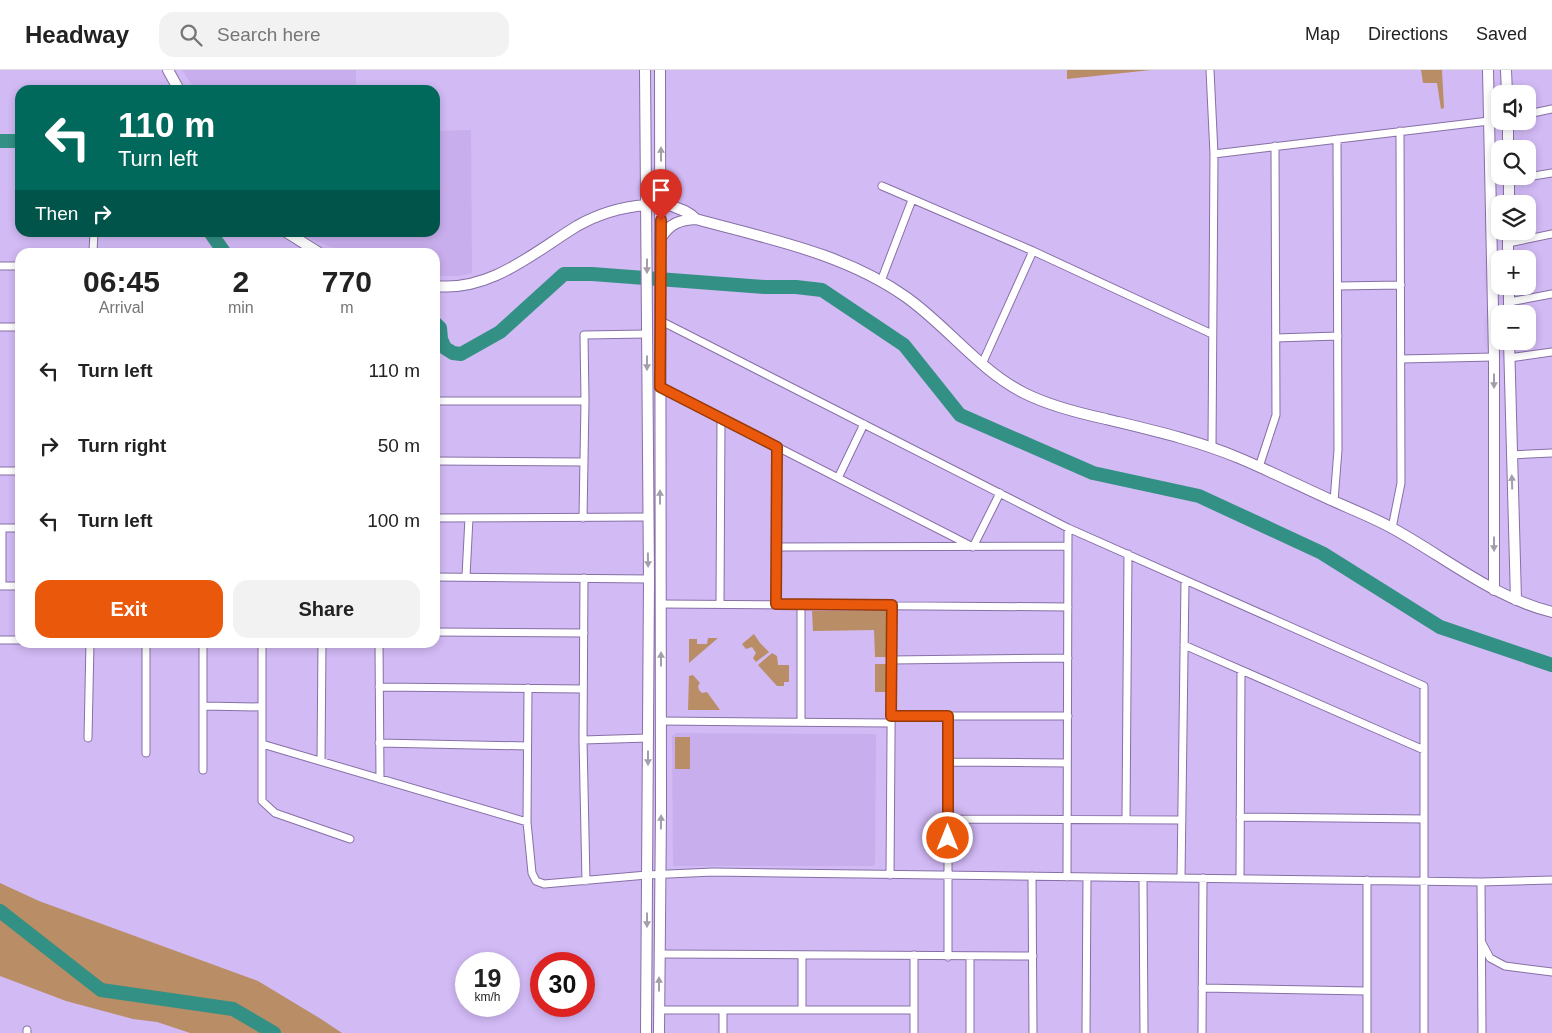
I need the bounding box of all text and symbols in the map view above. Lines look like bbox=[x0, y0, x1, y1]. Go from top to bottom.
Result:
search box bbox=[159, 12, 509, 57]
text: Headway bbox=[25, 21, 129, 48]
icon: search bbox=[177, 21, 205, 49]
text: Search here bbox=[217, 24, 321, 45]
text: Map bbox=[1305, 24, 1340, 44]
text: Directions bbox=[1368, 24, 1448, 44]
text: Saved bbox=[1476, 24, 1527, 44]
map controls bbox=[1491, 85, 1536, 350]
button: sound bbox=[1491, 85, 1536, 130]
icon: left bbox=[35, 105, 100, 170]
text: 110 m bbox=[118, 105, 215, 144]
button: search bbox=[1491, 140, 1536, 185]
text: Turn left bbox=[118, 146, 198, 171]
one-way arrow bbox=[657, 146, 665, 162]
pin bbox=[640, 169, 682, 220]
icon: arrive bbox=[647, 176, 675, 204]
button: layers bbox=[1491, 195, 1536, 240]
icon: right bbox=[88, 200, 116, 228]
text: Then bbox=[35, 203, 78, 224]
button: + bbox=[1491, 250, 1536, 295]
one-way arrow bbox=[643, 258, 651, 274]
text: 06:45 bbox=[83, 265, 160, 298]
text: 2 bbox=[232, 265, 249, 298]
text: 770 bbox=[322, 265, 372, 298]
text: Arrival bbox=[99, 299, 144, 316]
text: min bbox=[228, 299, 254, 316]
text: m bbox=[340, 299, 353, 316]
button: − bbox=[1491, 305, 1536, 350]
one-way arrow bbox=[643, 355, 651, 371]
icon: left bbox=[35, 357, 63, 385]
text: Turn left bbox=[78, 360, 153, 381]
text: 110 m bbox=[369, 360, 420, 381]
one-way arrow bbox=[1490, 373, 1498, 389]
icon: right bbox=[35, 432, 63, 460]
text: Turn right bbox=[78, 435, 166, 456]
text: 50 m bbox=[378, 435, 420, 456]
one-way arrow bbox=[1508, 473, 1516, 489]
one-way arrow bbox=[656, 489, 664, 505]
icon: left bbox=[35, 507, 63, 535]
text: Turn left bbox=[78, 510, 153, 531]
text: 100 m bbox=[367, 510, 420, 531]
one-way arrow bbox=[1490, 536, 1498, 552]
one-way arrow bbox=[645, 552, 653, 568]
button: Exit bbox=[35, 580, 223, 638]
button: Share bbox=[233, 580, 420, 638]
one-way arrow bbox=[657, 651, 665, 667]
one-way arrow bbox=[644, 750, 652, 766]
position arrow bbox=[921, 811, 973, 863]
one-way arrow bbox=[657, 814, 665, 830]
one-way arrow bbox=[643, 912, 651, 928]
speed limit sign: 30 bbox=[530, 952, 595, 1017]
text: 19 bbox=[474, 964, 501, 992]
one-way arrow bbox=[656, 976, 664, 992]
text: km/h bbox=[474, 990, 501, 1004]

